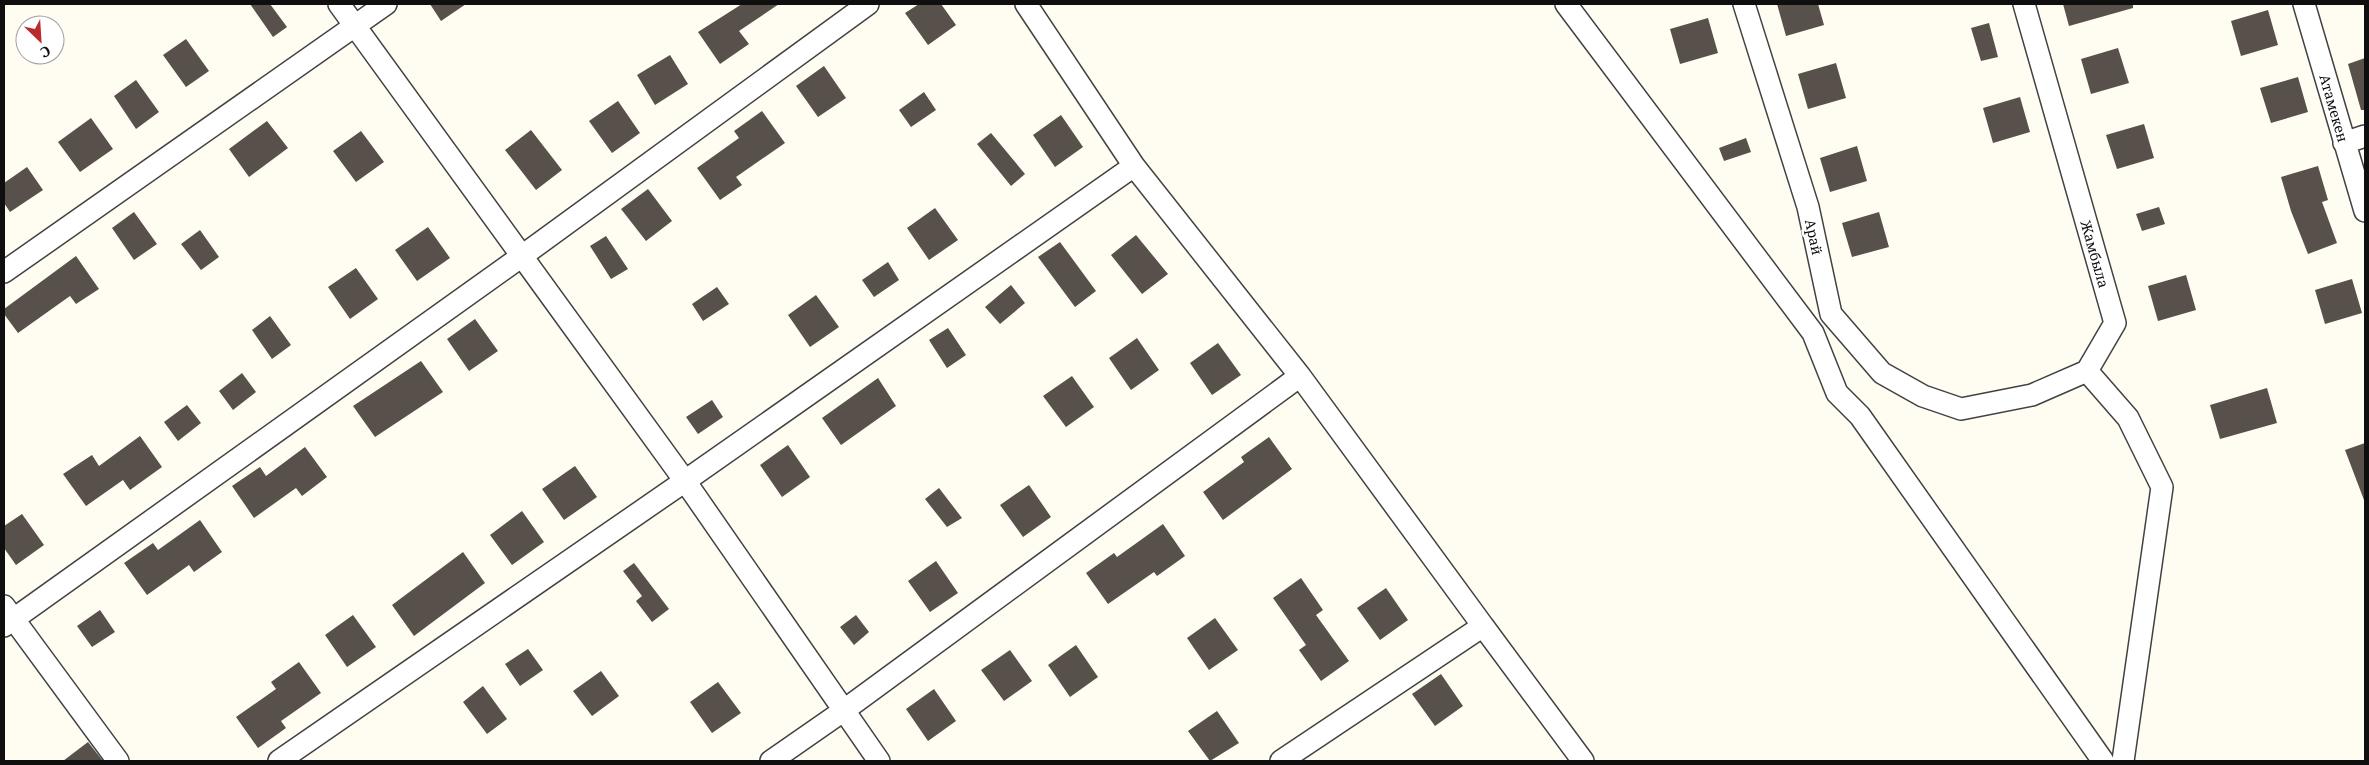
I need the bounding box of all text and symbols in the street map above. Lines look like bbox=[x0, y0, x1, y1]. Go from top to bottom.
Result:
north arrow bbox=[15, 15, 65, 65]
text: С bbox=[38, 42, 54, 63]
street label: Атамекен bbox=[2315, 72, 2353, 144]
street label: Арай bbox=[1801, 217, 1827, 257]
street label: Жамбыла bbox=[2076, 217, 2114, 290]

